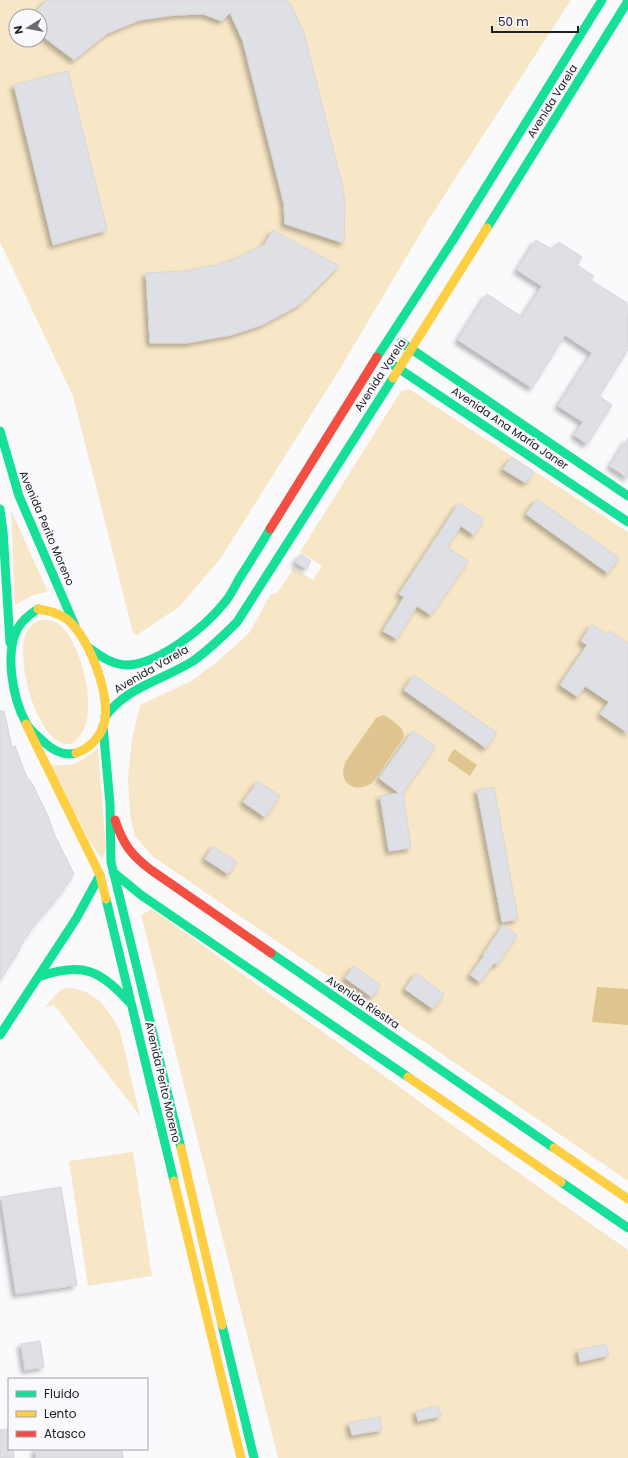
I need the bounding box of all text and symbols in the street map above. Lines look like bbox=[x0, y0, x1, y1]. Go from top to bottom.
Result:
north arrow bbox=[8, 8, 48, 48]
scale bar bbox=[492, 8, 578, 34]
text: 50 m bbox=[498, 13, 529, 30]
text: N bbox=[10, 24, 27, 35]
street label: Avenida Varela bbox=[523, 61, 581, 141]
street label: Avenida Varela bbox=[350, 335, 410, 415]
street label: Avenida Ana María Janer bbox=[448, 383, 572, 473]
street label: Avenida Perito Moreno bbox=[16, 468, 78, 588]
street label: Avenida Varela bbox=[111, 641, 191, 697]
street label: Avenida Riestra bbox=[323, 971, 403, 1033]
street label: Avenida Perito Moreno bbox=[141, 1020, 185, 1144]
legend bbox=[8, 1378, 148, 1450]
text: Fluido bbox=[44, 1385, 80, 1402]
text: Lento bbox=[44, 1405, 77, 1422]
text: Atasco bbox=[44, 1425, 86, 1442]

